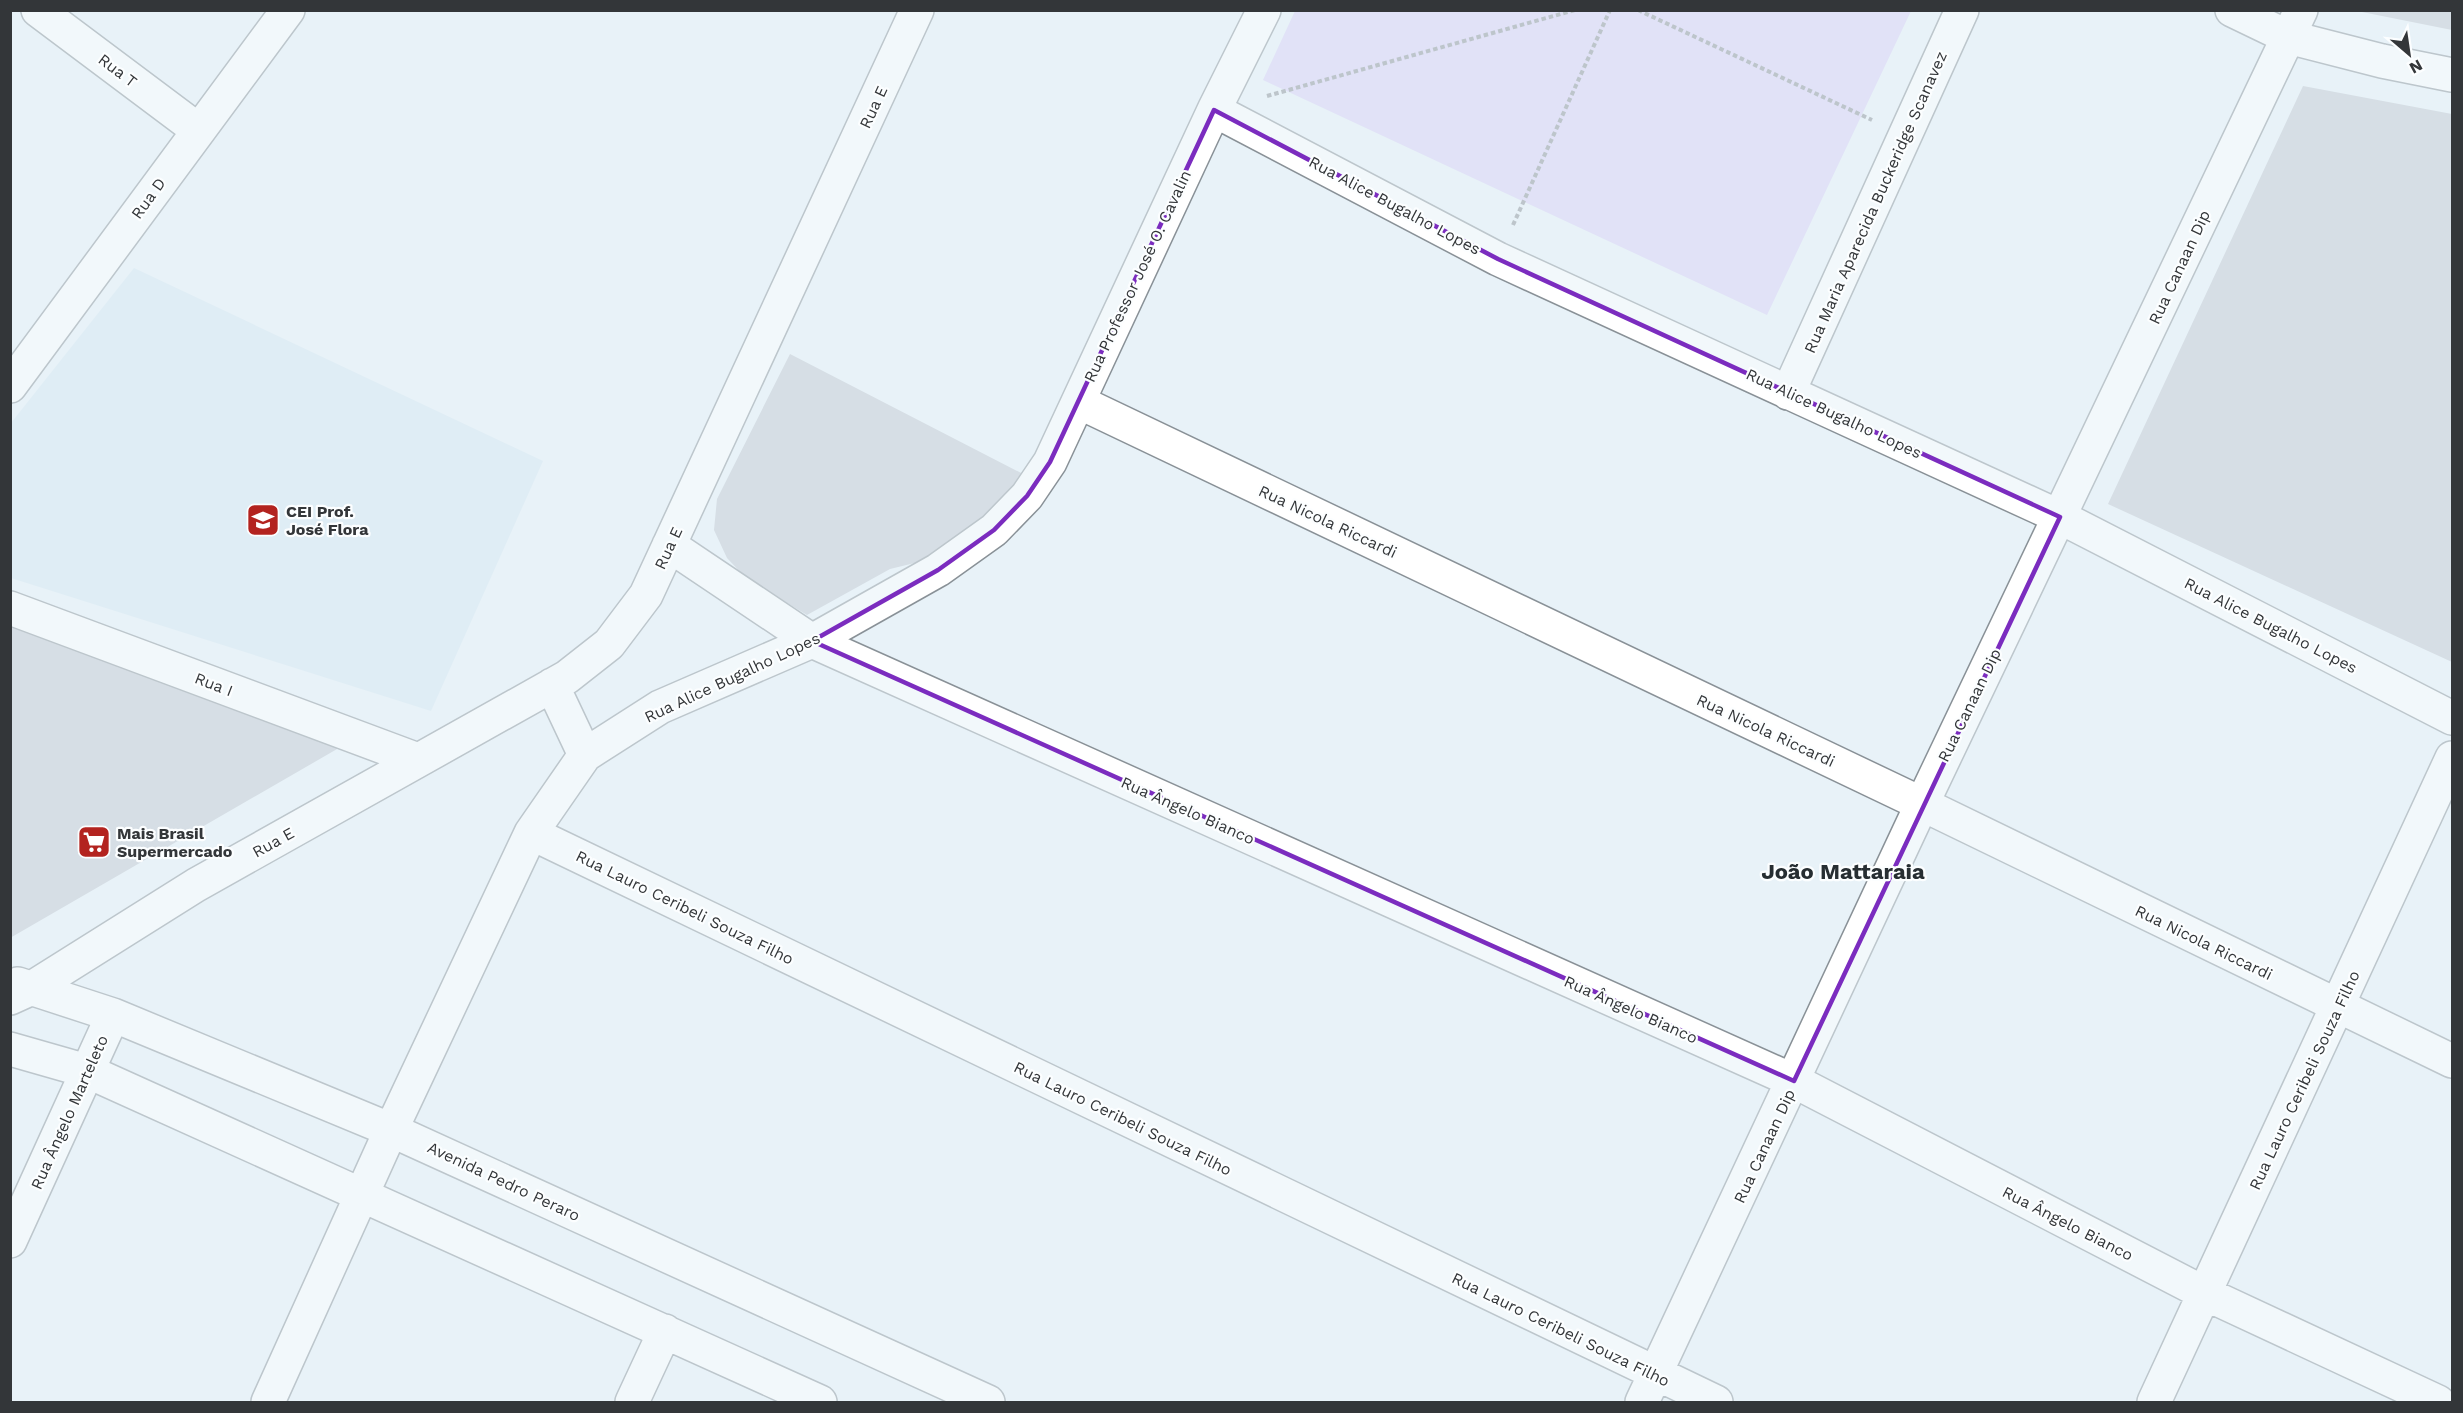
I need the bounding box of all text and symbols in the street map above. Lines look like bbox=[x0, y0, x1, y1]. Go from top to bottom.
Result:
north arrow bbox=[2379, 24, 2439, 84]
street label: Rua Maria Aparecida Buckeridge Scanavez bbox=[1800, 48, 1951, 356]
street label: Rua T bbox=[95, 50, 141, 91]
text: N bbox=[2406, 55, 2426, 78]
street label: Rua E bbox=[855, 83, 892, 131]
street label: Rua Alice Bugalho Lopes bbox=[1306, 152, 1484, 259]
street label: Rua Professor José O. Cavalin bbox=[1080, 167, 1195, 385]
street label: Rua D bbox=[127, 174, 170, 222]
street label: Rua Canaan Dip bbox=[2145, 207, 2214, 327]
street label: Rua Alice Bugalho Lopes bbox=[1743, 364, 1925, 463]
street label: Rua Nicola Riccardi bbox=[1256, 481, 1400, 562]
school or university icon: CEI Prof. José Flora bbox=[245, 502, 281, 538]
place label: CEI Prof. José Flora bbox=[286, 502, 369, 539]
street label: Rua E bbox=[650, 524, 687, 572]
street label: Rua Alice Bugalho Lopes bbox=[2181, 573, 2360, 677]
street label: Rua Alice Bugalho Lopes bbox=[641, 628, 823, 727]
street label: Rua Canaan Dip bbox=[1934, 645, 2005, 765]
street label: Rua I bbox=[192, 669, 236, 700]
street label: Rua Nicola Riccardi bbox=[1694, 690, 1838, 771]
street label: Rua Ângelo Bianco bbox=[1118, 772, 1258, 848]
street label: Rua E bbox=[249, 823, 297, 862]
supermarket icon: Mais Brasil Supermercado bbox=[76, 824, 112, 860]
place label: Mais Brasil Supermercado bbox=[117, 824, 233, 861]
street label: Rua Lauro Ceribeli Souza Filho bbox=[573, 846, 797, 969]
district label: João Mattaraia bbox=[1761, 859, 1925, 884]
street label: Rua Nicola Riccardi bbox=[2132, 901, 2276, 984]
street label: Rua Lauro Ceribeli Souza Filho bbox=[2245, 967, 2364, 1193]
street label: Rua Ângelo Bianco bbox=[1561, 971, 1701, 1047]
street label: Rua Ângelo Marteleto bbox=[27, 1032, 112, 1192]
street label: Rua Lauro Ceribeli Souza Filho bbox=[1011, 1057, 1235, 1180]
street label: Rua Canaan Dip bbox=[1730, 1086, 1799, 1206]
street label: Avenida Pedro Peraro bbox=[424, 1138, 583, 1225]
street label: Rua Ângelo Bianco bbox=[1999, 1182, 2136, 1265]
street label: Rua Lauro Ceribeli Souza Filho bbox=[1449, 1268, 1673, 1391]

